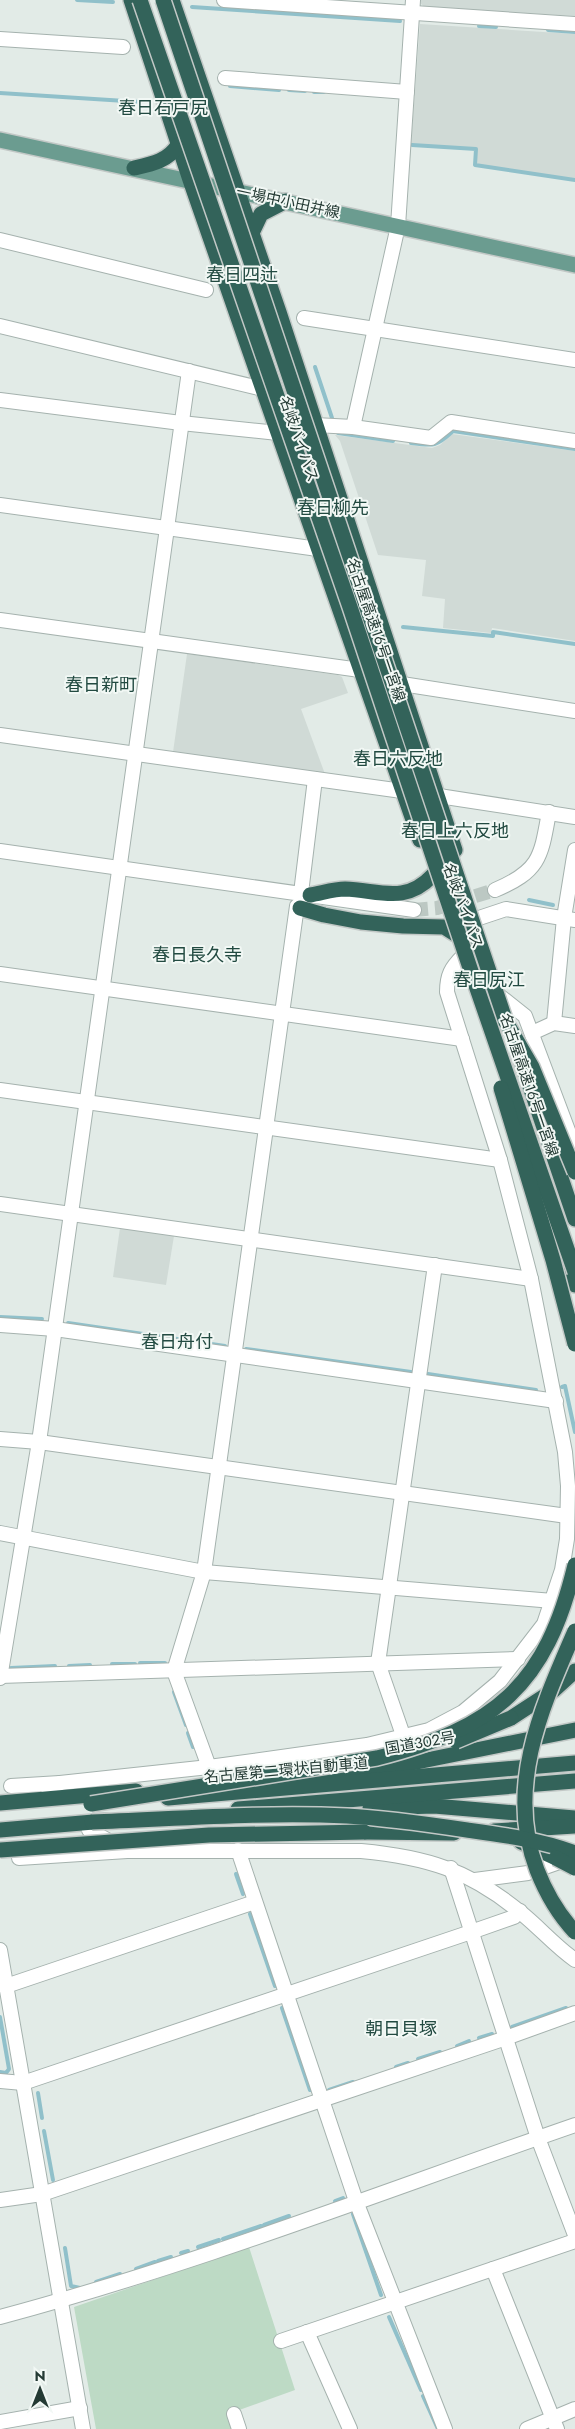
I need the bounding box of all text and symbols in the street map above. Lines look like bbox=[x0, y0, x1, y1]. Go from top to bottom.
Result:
district label: 春日石戸尻 bbox=[118, 95, 208, 121]
street label: 一場中小田井線 bbox=[234, 180, 342, 224]
district label: 春日四辻 bbox=[206, 262, 278, 288]
street label: 名岐バイパス bbox=[274, 393, 324, 485]
district label: 春日柳先 bbox=[297, 495, 369, 521]
street label: 名古屋高速16号一宮線 bbox=[341, 555, 411, 705]
district label: 春日新町 bbox=[65, 672, 137, 698]
district label: 春日六反地 bbox=[353, 746, 443, 772]
district label: 春日上六反地 bbox=[401, 818, 509, 844]
street label: 名岐バイパス bbox=[437, 860, 489, 952]
district label: 春日長久寺 bbox=[152, 942, 242, 968]
district label: 春日尻江 bbox=[453, 967, 525, 993]
street label: 名古屋高速16号一宮線 bbox=[494, 1010, 564, 1160]
district label: 春日舟付 bbox=[141, 1329, 213, 1355]
street label: 国道302号 bbox=[383, 1726, 457, 1760]
street label: 名古屋第二環状自動車道 bbox=[203, 1752, 369, 1788]
district label: 朝日貝塚 bbox=[365, 2016, 437, 2042]
north arrow bbox=[15, 2364, 65, 2414]
text: N bbox=[34, 2366, 46, 2386]

